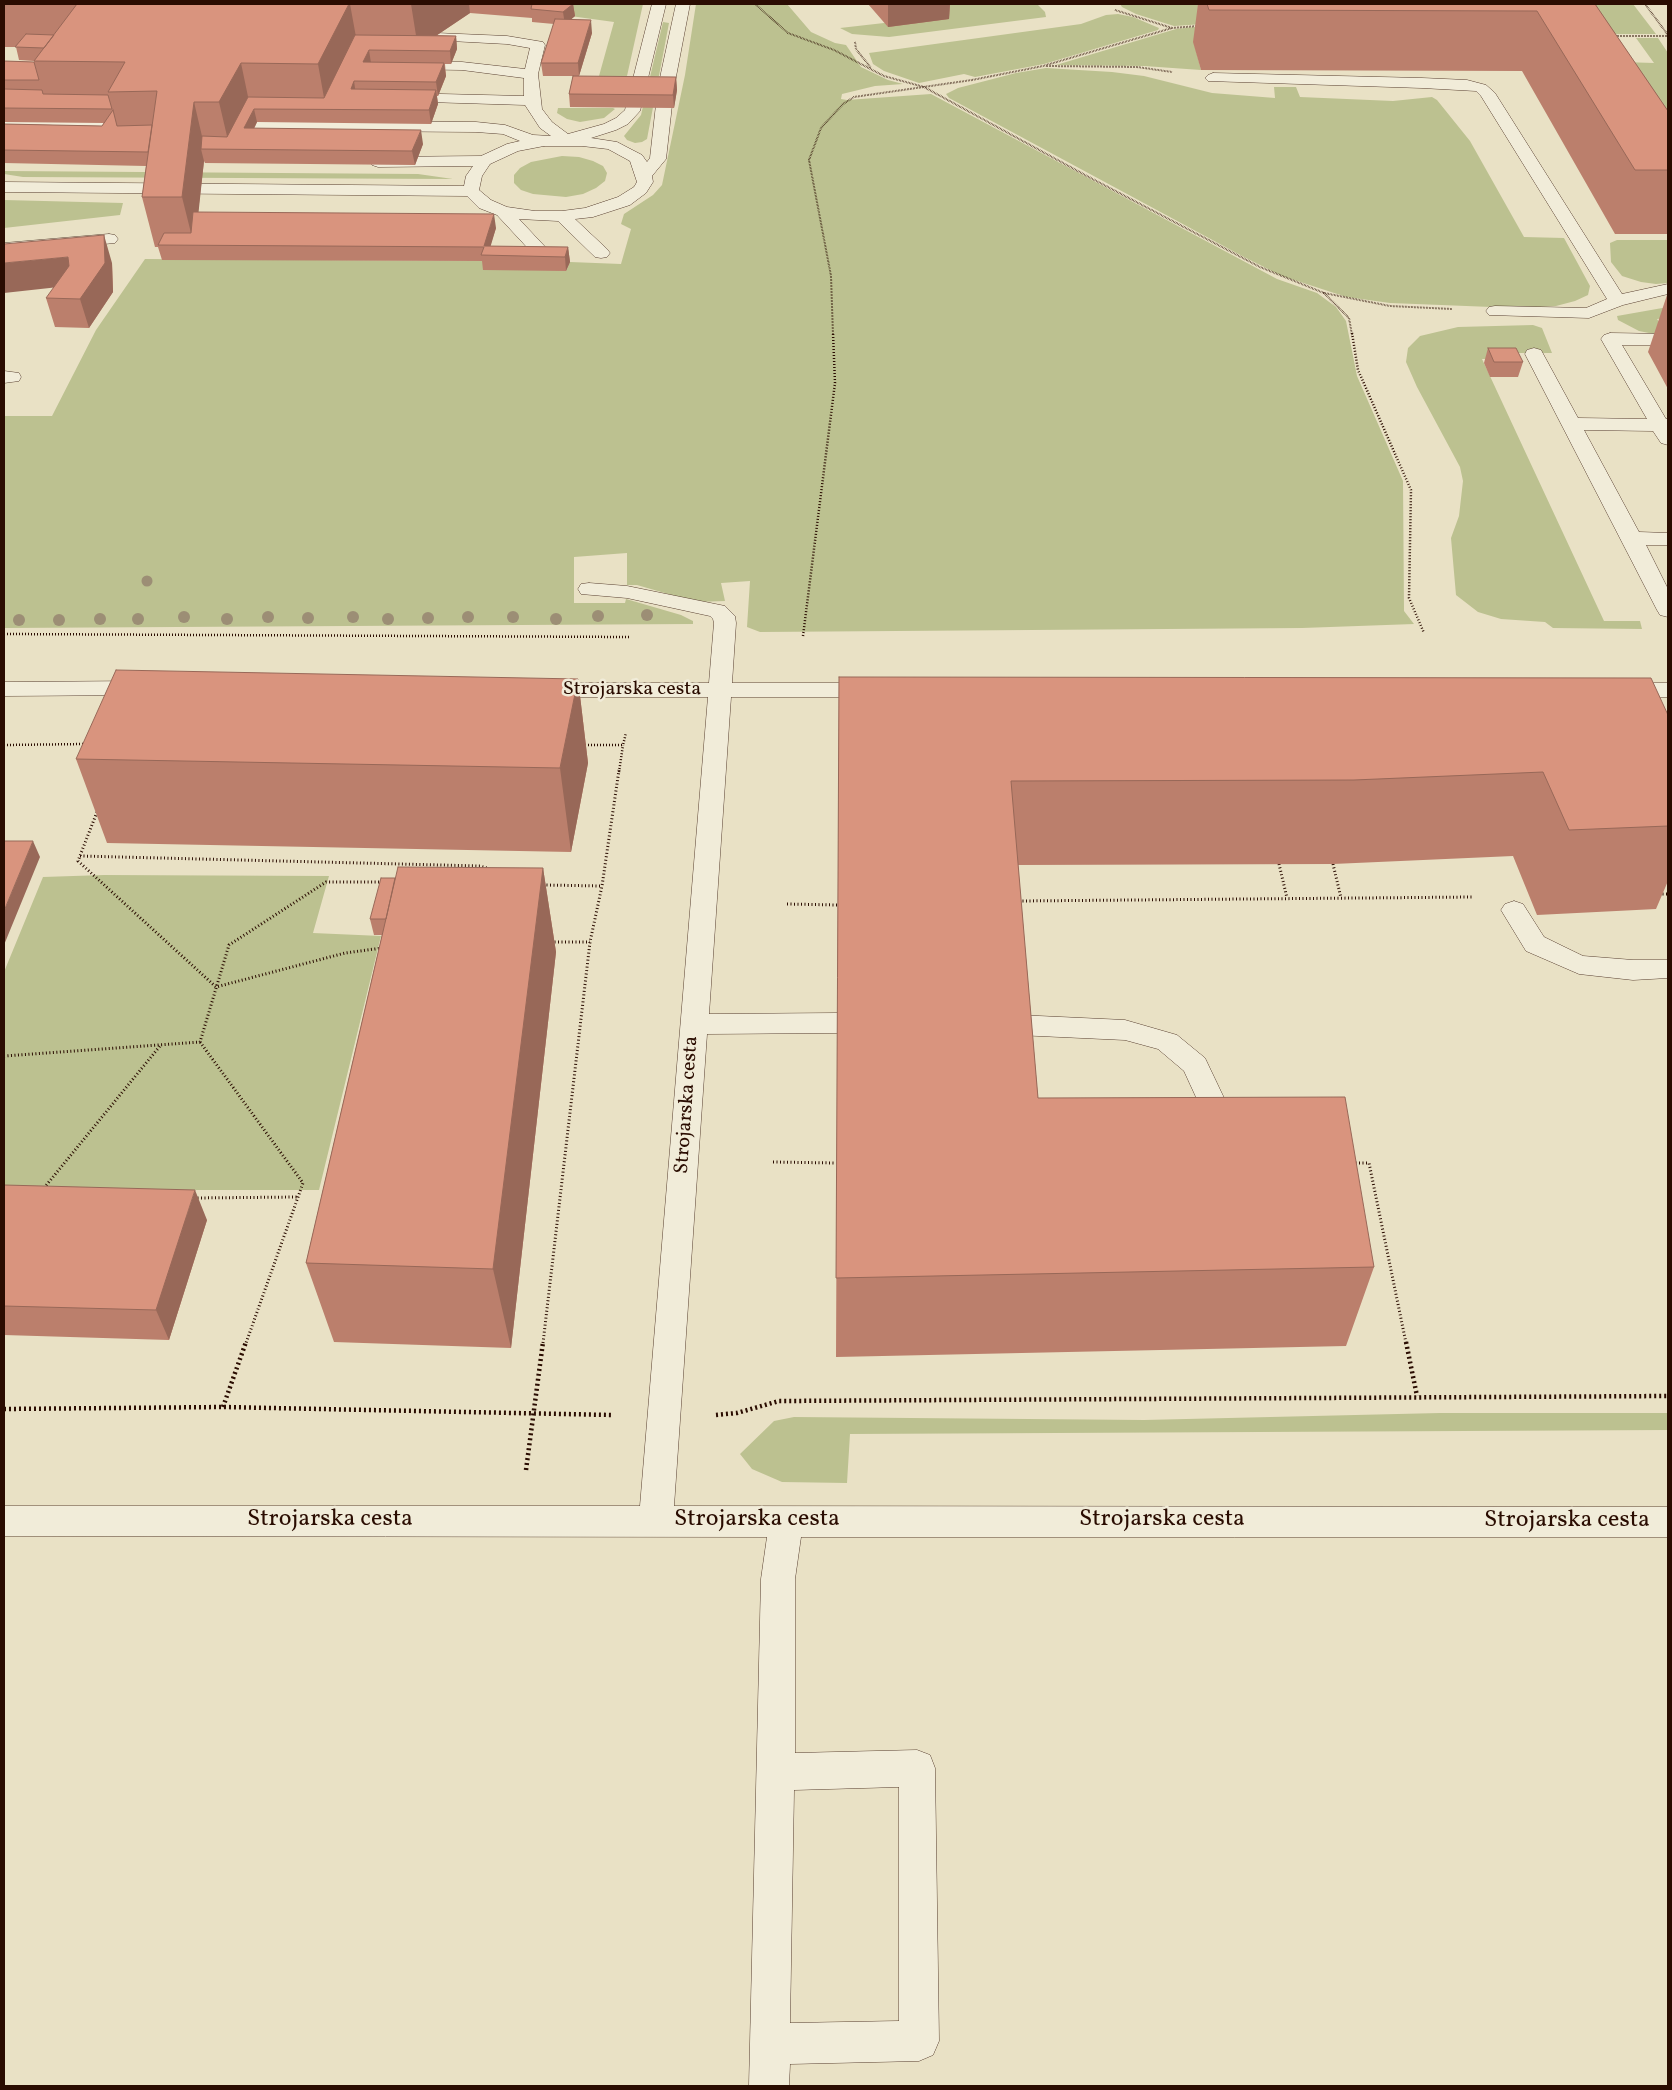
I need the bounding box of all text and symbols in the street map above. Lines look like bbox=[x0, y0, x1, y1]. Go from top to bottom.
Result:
street label: Strojarska cesta bbox=[563, 678, 701, 702]
street label: Strojarska cesta bbox=[671, 1035, 705, 1175]
street label: Strojarska cesta bbox=[247, 1507, 413, 1535]
street label: Strojarska cesta bbox=[674, 1507, 840, 1535]
street label: Strojarska cesta bbox=[1079, 1507, 1245, 1535]
street label: Strojarska cesta bbox=[1484, 1508, 1650, 1536]

